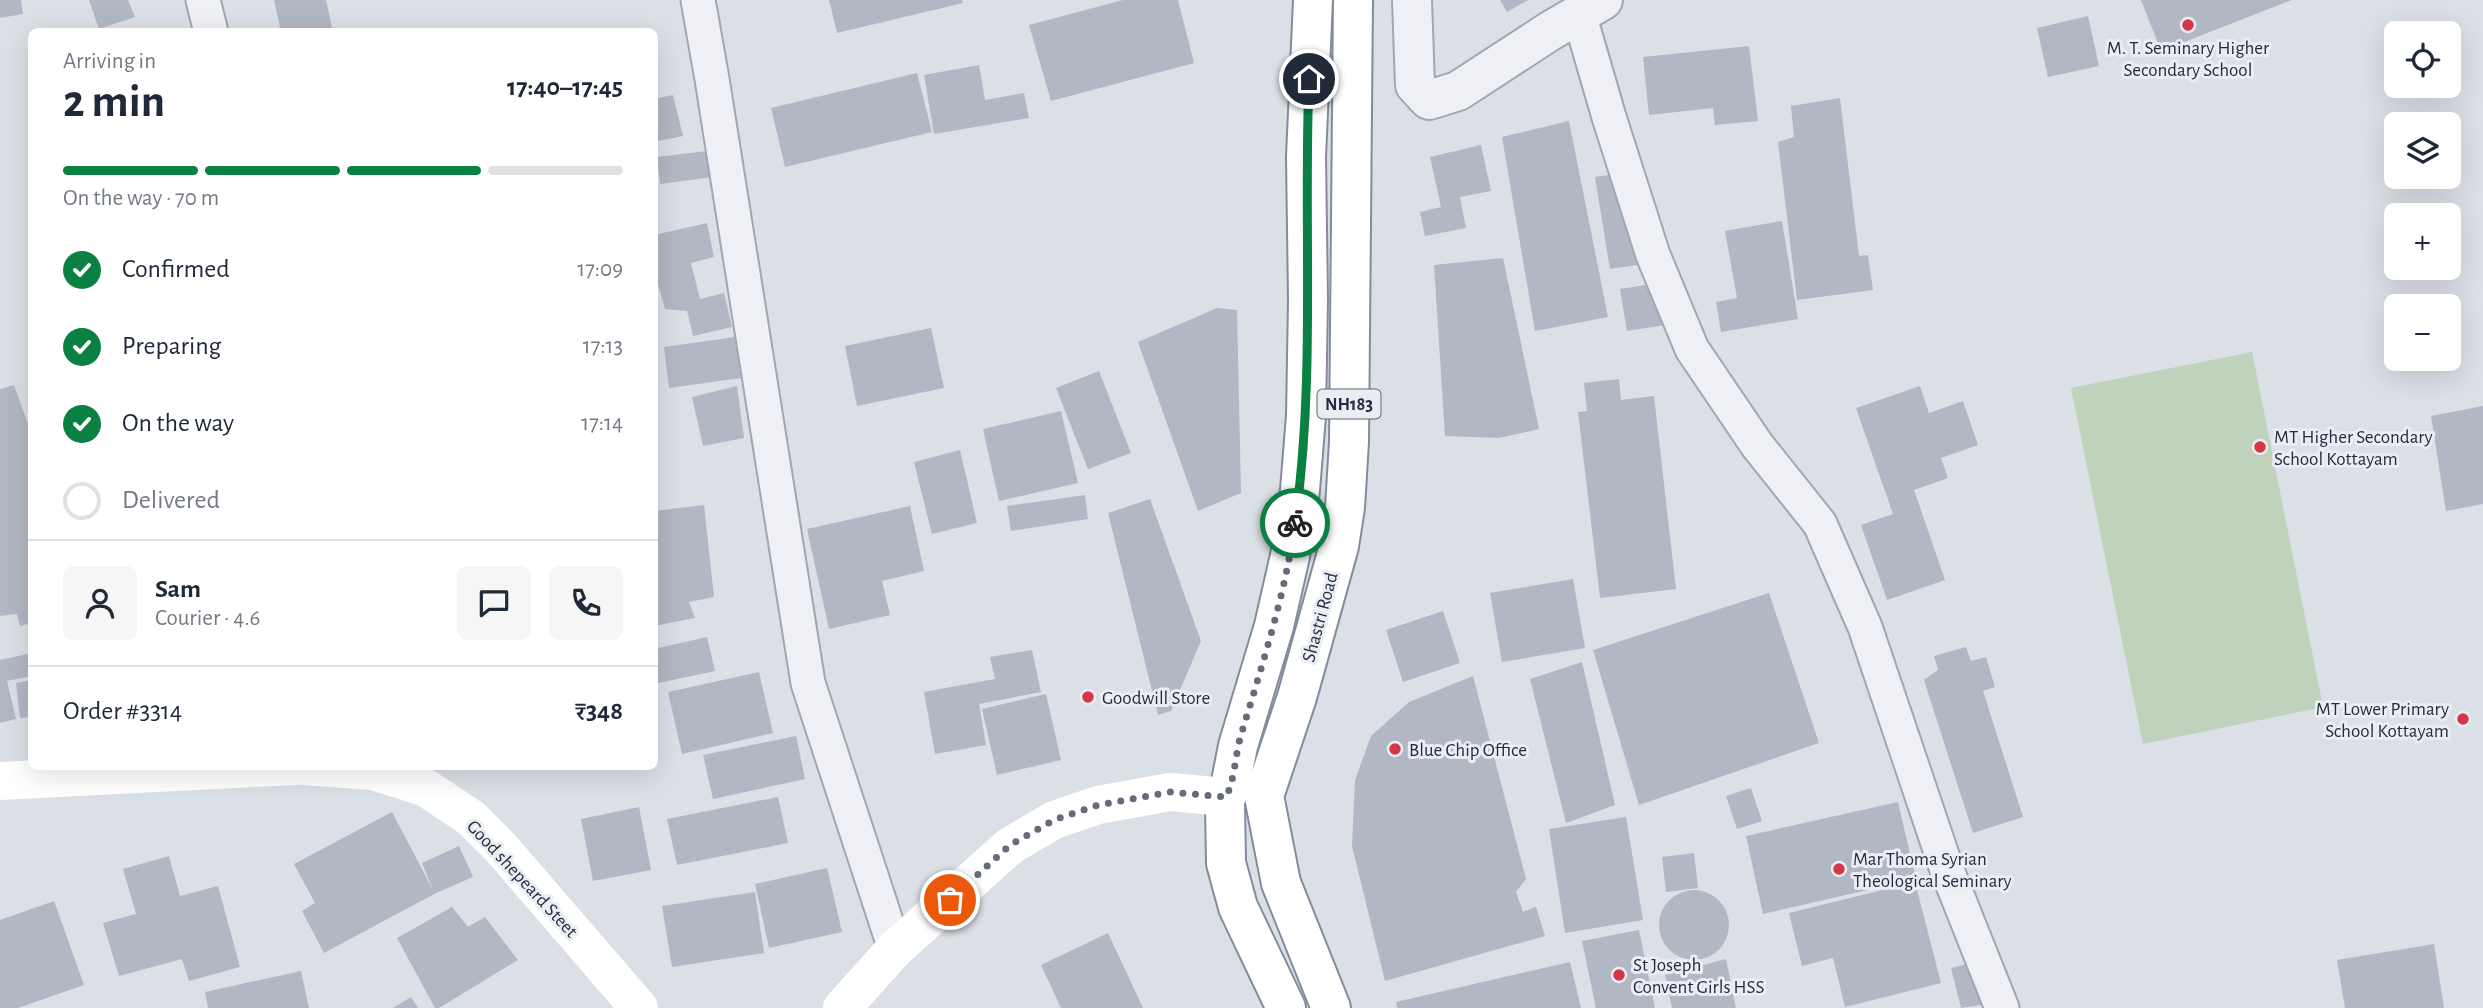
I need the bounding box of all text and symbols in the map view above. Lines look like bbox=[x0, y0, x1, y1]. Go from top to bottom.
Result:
marker: M. T. Seminary Higher Secondary School bbox=[2180, 17, 2196, 33]
map controls bbox=[2384, 21, 2461, 371]
button: locate bbox=[2384, 21, 2461, 98]
place label: M. T. Seminary Higher Secondary School bbox=[2107, 39, 2269, 80]
pin bbox=[1279, 49, 1339, 109]
text: Arriving in bbox=[63, 50, 156, 73]
icon: home bbox=[1290, 60, 1328, 98]
text: 17:40–17:45 bbox=[507, 74, 623, 100]
text: 2 min bbox=[63, 79, 165, 125]
button: layers bbox=[2384, 112, 2461, 189]
text: On the way · 70 m bbox=[63, 187, 219, 210]
button: + bbox=[2384, 203, 2461, 280]
icon: check bbox=[63, 251, 101, 289]
text: Confirmed bbox=[122, 256, 230, 282]
text: 17:09 bbox=[577, 258, 623, 281]
button: − bbox=[2384, 294, 2461, 371]
icon: check bbox=[63, 328, 101, 366]
text: Preparing bbox=[122, 333, 221, 359]
text: 17:13 bbox=[583, 335, 623, 358]
road number: NH183 bbox=[1318, 390, 1380, 418]
icon: check bbox=[63, 405, 101, 443]
text: On the way bbox=[122, 410, 234, 436]
text: 17:14 bbox=[581, 412, 623, 435]
place label: MT Higher Secondary School Kottayam bbox=[2274, 428, 2433, 469]
marker: MT Higher Secondary School Kottayam bbox=[2252, 439, 2268, 455]
text: Delivered bbox=[122, 487, 220, 513]
courier bbox=[1260, 488, 1330, 558]
icon: bike bbox=[1276, 504, 1314, 542]
button: person bbox=[63, 566, 137, 640]
button: chat bbox=[457, 566, 531, 640]
button: phone bbox=[549, 566, 623, 640]
street label: Shastri Road bbox=[1299, 570, 1342, 664]
text: Sam bbox=[155, 576, 201, 602]
text: Courier · 4.6 bbox=[155, 607, 260, 630]
marker: Goodwill Store bbox=[1080, 689, 1096, 705]
place label: Goodwill Store bbox=[1102, 689, 1210, 708]
text: Order #3314 bbox=[63, 698, 182, 724]
text: ₹348 bbox=[575, 698, 623, 724]
place label: MT Lower Primary School Kottayam bbox=[2316, 700, 2449, 741]
marker: MT Lower Primary School Kottayam bbox=[2455, 711, 2471, 727]
marker: Blue Chip Office bbox=[1387, 741, 1403, 757]
place label: Blue Chip Office bbox=[1409, 741, 1527, 760]
street label: Good shepeard Steet bbox=[463, 817, 581, 941]
place label: Mar Thoma Syrian Theological Seminary bbox=[1853, 850, 2012, 891]
marker: Mar Thoma Syrian Theological Seminary bbox=[1831, 861, 1847, 877]
pin bbox=[920, 870, 980, 930]
icon: bag bbox=[931, 881, 969, 919]
place label: St Joseph Convent Girls HSS bbox=[1633, 956, 1765, 997]
marker: St Joseph Convent Girls HSS bbox=[1611, 967, 1627, 983]

